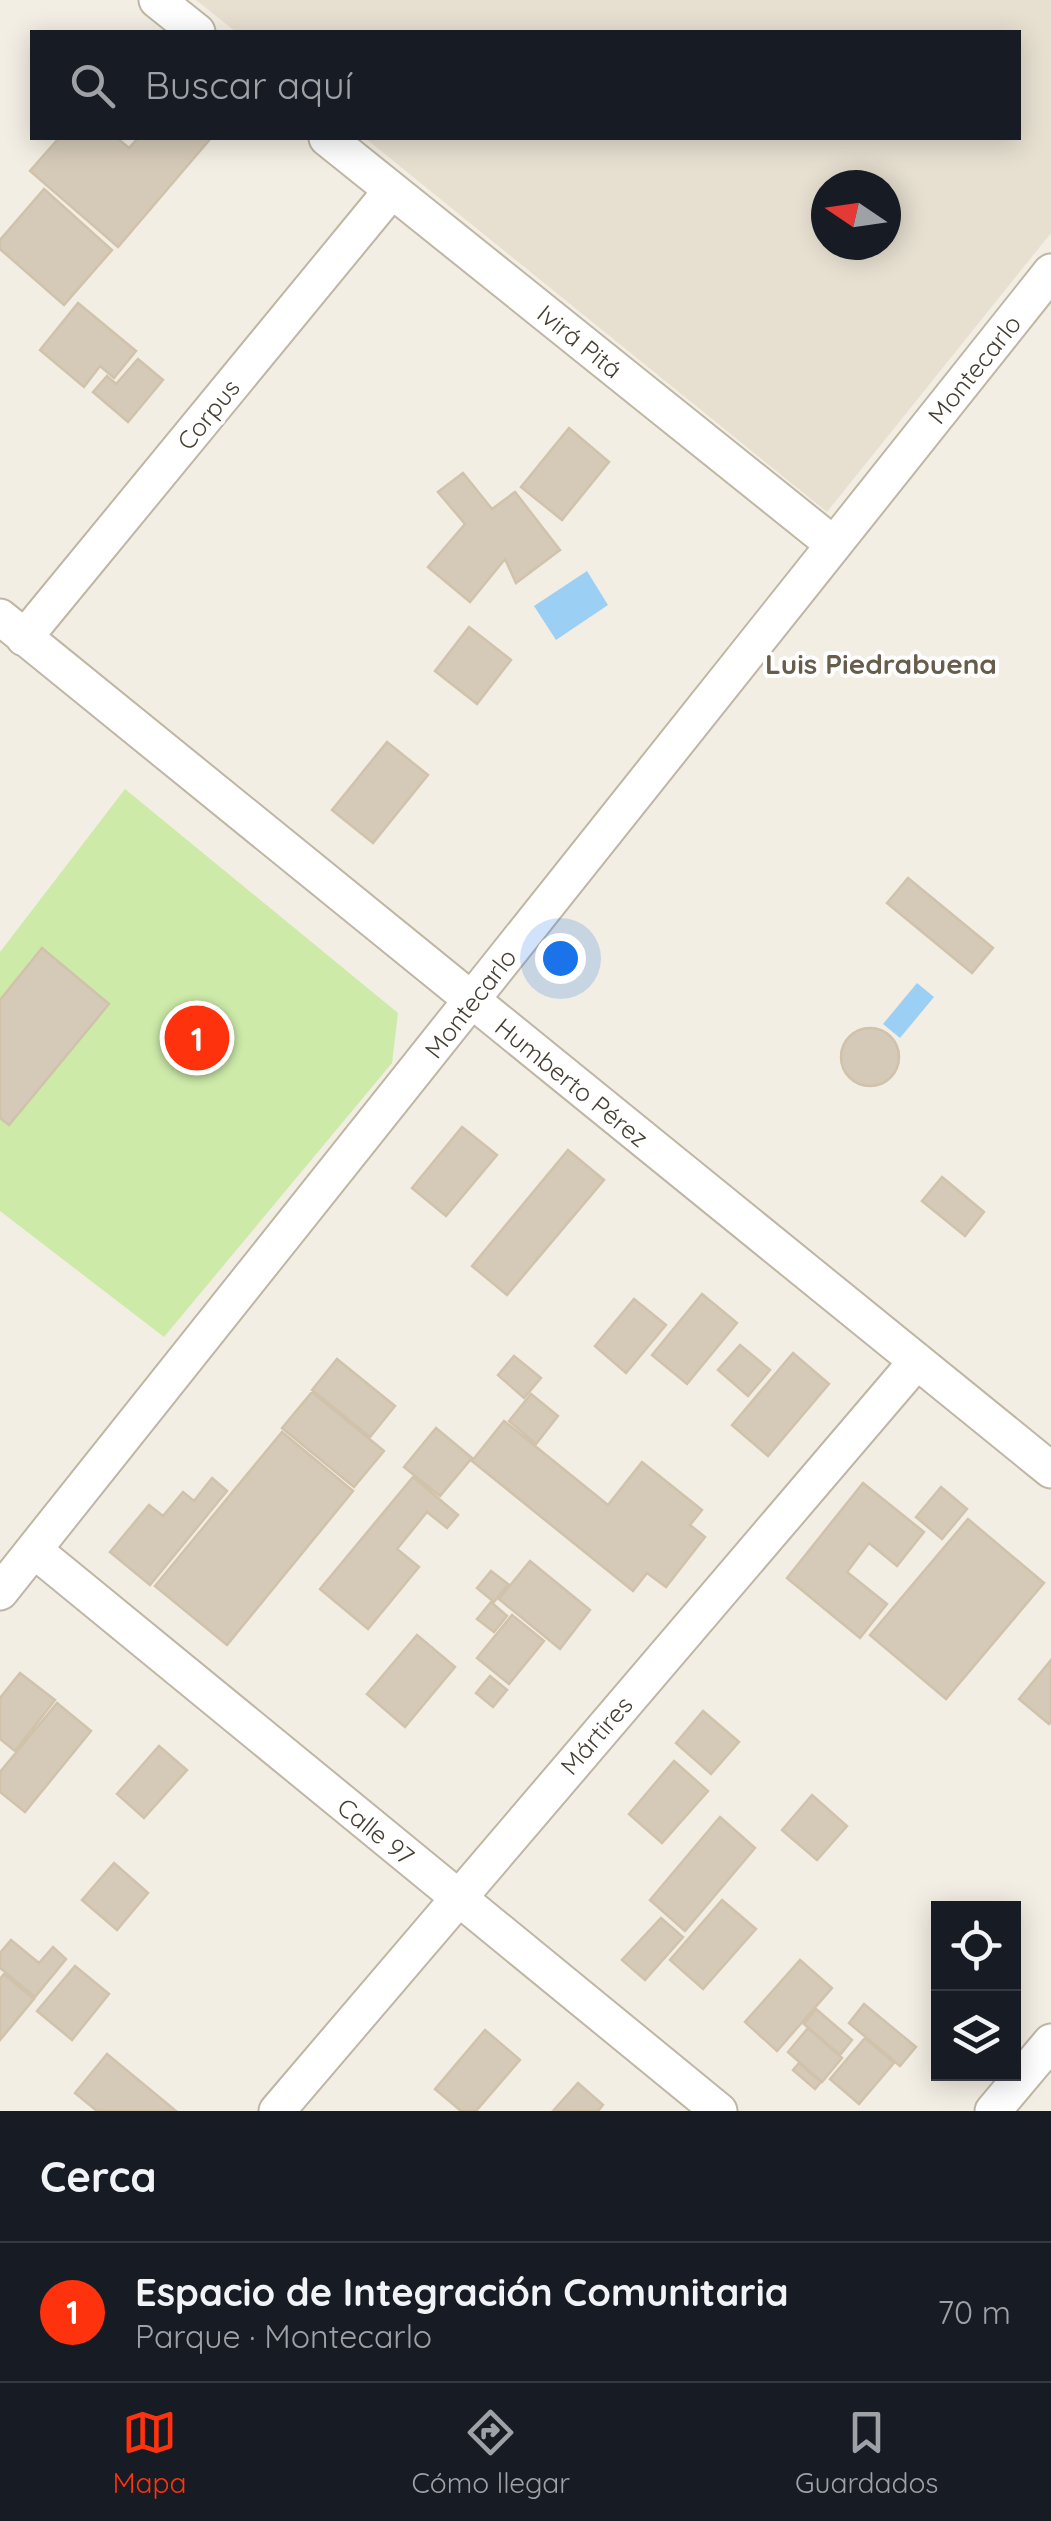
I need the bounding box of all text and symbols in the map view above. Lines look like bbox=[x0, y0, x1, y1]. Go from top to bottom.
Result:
search box bbox=[30, 30, 1021, 140]
icon: search bbox=[65, 58, 120, 113]
text: Buscar aquí bbox=[145, 61, 353, 109]
north arrow bbox=[811, 170, 901, 260]
street label: Ivirá Pitá bbox=[531, 297, 629, 385]
street label: Montecarlo bbox=[921, 308, 1027, 430]
street label: Corpus bbox=[170, 372, 246, 456]
district label: Luis Piedrabuena bbox=[765, 646, 997, 681]
your location bbox=[535, 933, 586, 984]
street label: Montecarlo bbox=[417, 942, 523, 1064]
pin: 1 bbox=[164, 1000, 230, 1076]
street label: Humberto Pérez bbox=[489, 1011, 655, 1153]
street label: Mártires bbox=[553, 1689, 639, 1781]
street label: Calle 97 bbox=[331, 1791, 421, 1871]
map controls bbox=[931, 1901, 1021, 2081]
button: locate bbox=[931, 1901, 1021, 1991]
button: layers bbox=[931, 1991, 1021, 2081]
text: Cerca bbox=[40, 2150, 157, 2203]
text: Espacio de Integración Comunitaria bbox=[135, 2268, 789, 2316]
text: 1 bbox=[66, 2292, 79, 2332]
text: 70 m bbox=[938, 2292, 1011, 2332]
text: Parque · Montecarlo bbox=[135, 2316, 432, 2356]
tab: Mapa bbox=[112, 2405, 187, 2500]
tab: Cómo llegar bbox=[411, 2405, 570, 2500]
tab: Guardados bbox=[795, 2405, 939, 2500]

